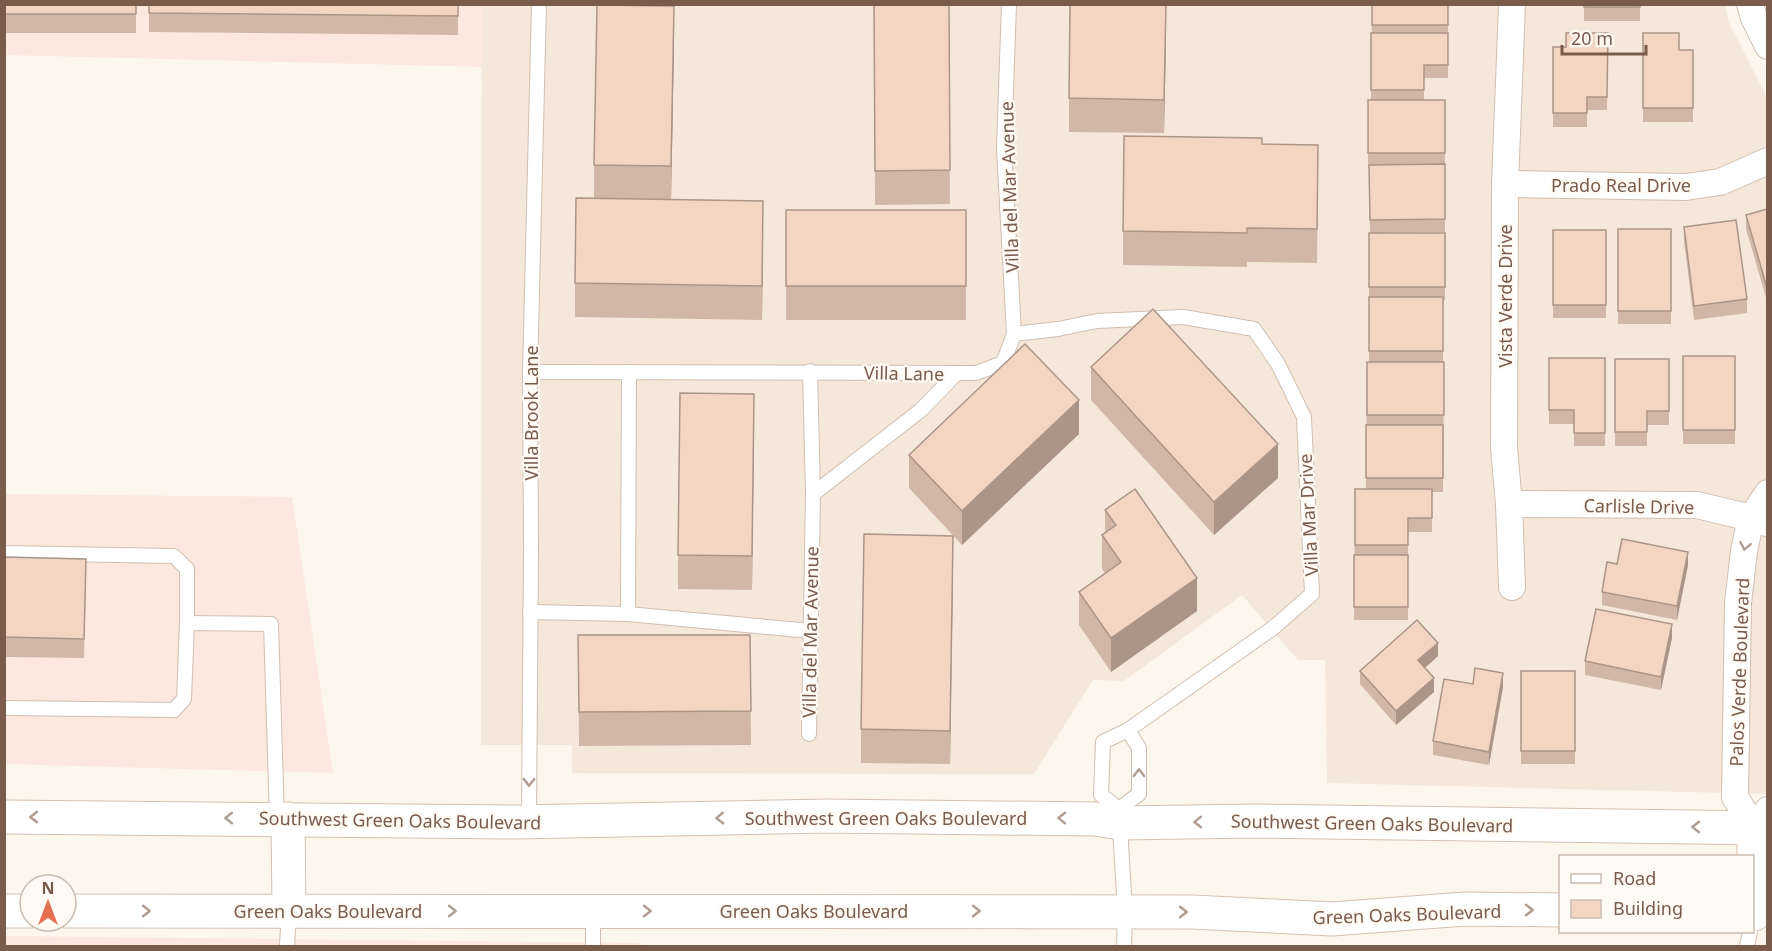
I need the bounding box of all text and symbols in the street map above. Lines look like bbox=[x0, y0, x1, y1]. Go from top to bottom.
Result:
scale bar bbox=[1562, 18, 1646, 56]
text: 20 m bbox=[1571, 26, 1613, 50]
street label: Villa del Mar Avenue bbox=[994, 101, 1024, 273]
street label: Prado Real Drive bbox=[1551, 173, 1691, 197]
street label: Vista Verde Drive bbox=[1493, 224, 1517, 368]
street label: Villa Brook Lane bbox=[519, 345, 543, 481]
street label: Villa Lane bbox=[864, 360, 944, 386]
street label: Villa Mar Drive bbox=[1293, 453, 1323, 577]
street label: Carlisle Drive bbox=[1583, 493, 1695, 519]
one-way arrow bbox=[1740, 542, 1752, 551]
street label: Villa del Mar Avenue bbox=[797, 546, 823, 718]
street label: Palos Verde Boulevard bbox=[1724, 577, 1754, 767]
one-way arrow bbox=[1133, 768, 1145, 777]
one-way arrow bbox=[523, 778, 535, 787]
street label: Southwest Green Oaks Boulevard bbox=[259, 806, 541, 834]
street label: Southwest Green Oaks Boulevard bbox=[745, 806, 1027, 830]
street label: Southwest Green Oaks Boulevard bbox=[1231, 809, 1513, 837]
one-way arrow bbox=[30, 811, 39, 823]
one-way arrow bbox=[225, 812, 234, 825]
one-way arrow bbox=[716, 812, 725, 824]
one-way arrow bbox=[1058, 812, 1067, 825]
one-way arrow bbox=[1193, 816, 1202, 828]
one-way arrow bbox=[1691, 821, 1700, 833]
legend bbox=[1559, 855, 1754, 933]
text: Road bbox=[1613, 866, 1656, 890]
north arrow bbox=[18, 873, 78, 933]
text: N bbox=[41, 877, 55, 899]
text: Building bbox=[1613, 896, 1683, 920]
street label: Green Oaks Boulevard bbox=[234, 899, 422, 923]
street label: Green Oaks Boulevard bbox=[720, 899, 908, 923]
street label: Green Oaks Boulevard bbox=[1312, 899, 1502, 929]
one-way arrow bbox=[1524, 903, 1533, 916]
one-way arrow bbox=[141, 905, 150, 917]
one-way arrow bbox=[448, 905, 457, 917]
one-way arrow bbox=[643, 905, 652, 917]
one-way arrow bbox=[972, 905, 981, 917]
one-way arrow bbox=[1179, 906, 1188, 918]

